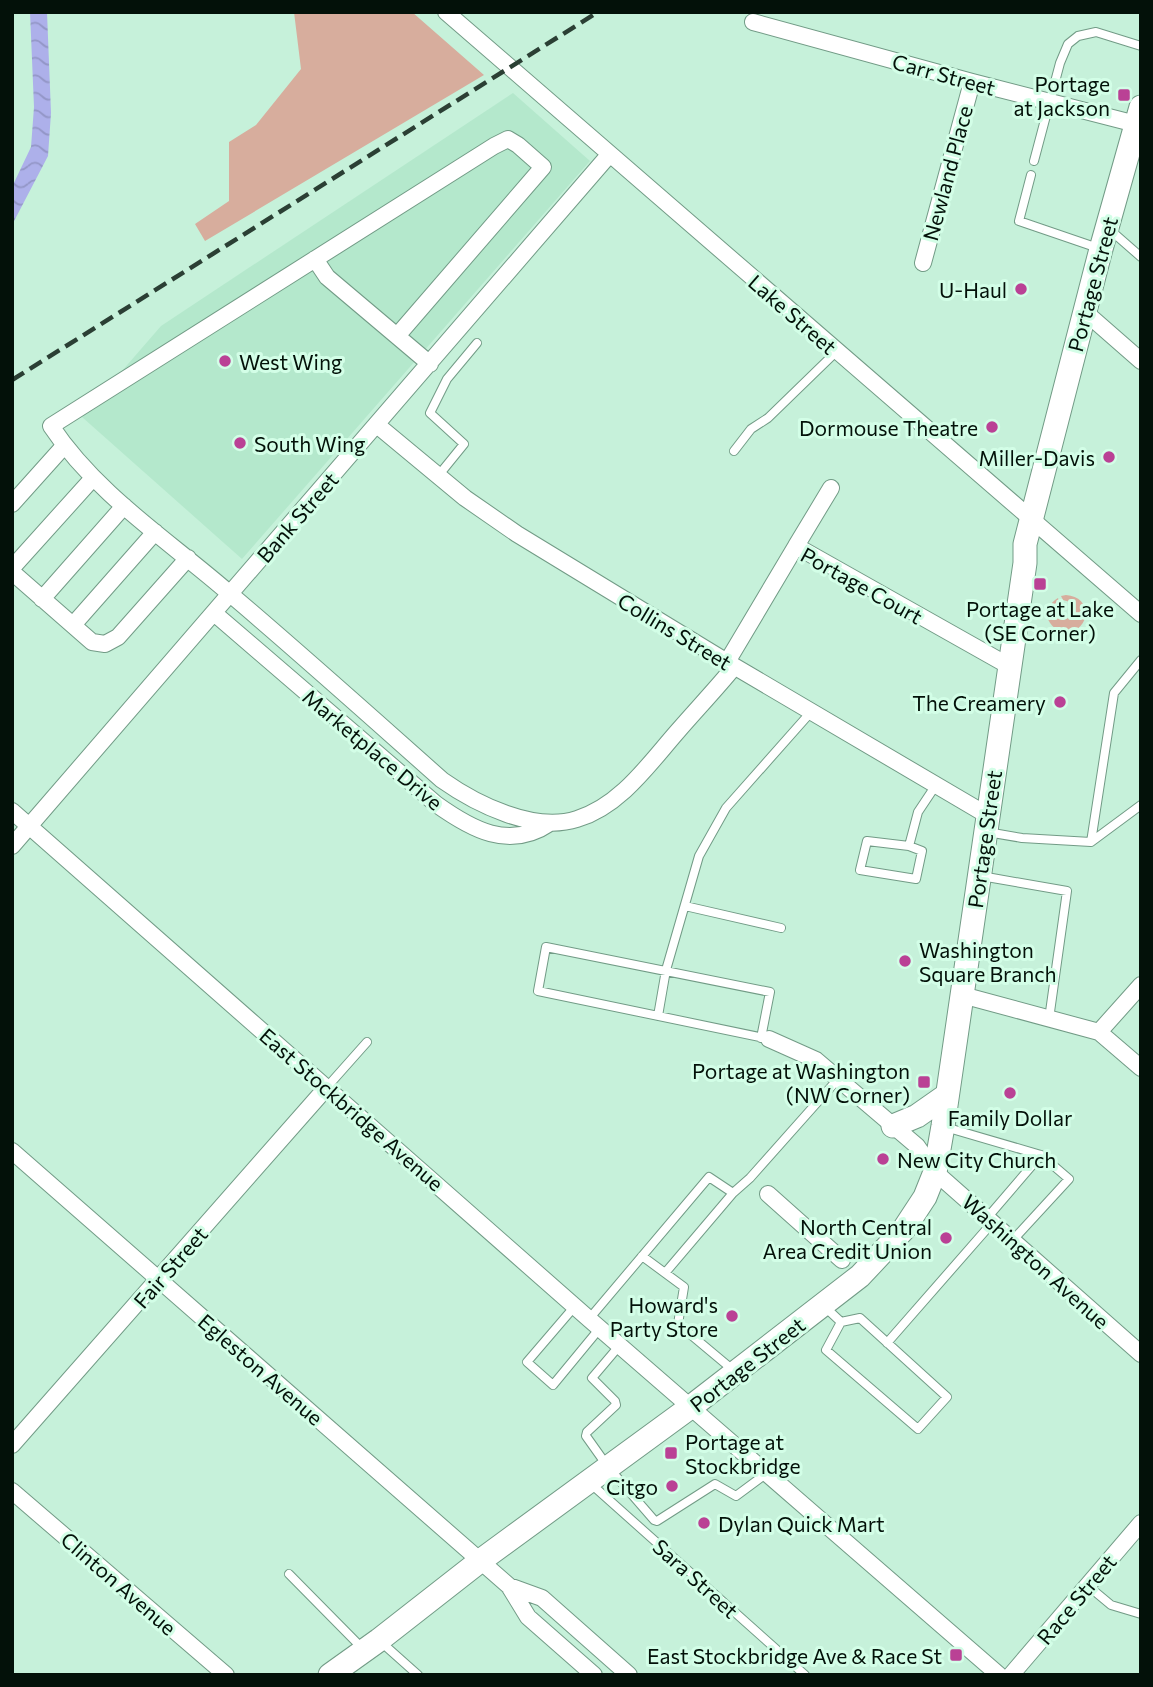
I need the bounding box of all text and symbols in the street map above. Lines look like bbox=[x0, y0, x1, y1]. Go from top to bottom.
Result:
street label: Carr Street bbox=[890, 48, 998, 100]
place label: Portage at Jackson bbox=[1013, 71, 1110, 120]
marker: Portage at Jackson bbox=[1116, 87, 1132, 103]
street label: Newland Place bbox=[917, 103, 977, 243]
street label: Portage Street bbox=[1062, 214, 1122, 354]
street label: Lake Street bbox=[744, 269, 842, 359]
place label: U-Haul bbox=[939, 277, 1007, 302]
marker: U-Haul bbox=[1013, 281, 1029, 297]
place label: West Wing bbox=[239, 349, 342, 374]
marker: West Wing bbox=[217, 353, 233, 369]
place label: Dormouse Theatre bbox=[799, 415, 978, 440]
marker: Dormouse Theatre bbox=[984, 419, 1000, 435]
place label: South Wing bbox=[254, 431, 366, 456]
marker: South Wing bbox=[232, 435, 248, 451]
place label: Miller-Davis bbox=[979, 445, 1095, 470]
marker: Miller-Davis bbox=[1101, 449, 1117, 465]
street label: Bank Street bbox=[251, 467, 343, 567]
street label: Portage Court bbox=[797, 541, 927, 629]
marker: Portage at Lake (SE Corner) bbox=[1032, 576, 1048, 592]
street label: Collins Street bbox=[614, 587, 736, 675]
place label: Portage at Lake (SE Corner) bbox=[966, 596, 1114, 645]
street label: Marketplace Drive bbox=[298, 683, 448, 815]
place label: The Creamery bbox=[912, 690, 1046, 715]
marker: The Creamery bbox=[1052, 694, 1068, 710]
street label: Portage Street bbox=[962, 768, 1006, 910]
place label: Washington Square Branch bbox=[919, 937, 1057, 986]
marker: Washington Square Branch bbox=[897, 953, 913, 969]
street label: East Stockbridge Avenue bbox=[255, 1022, 449, 1196]
place label: Portage at Washington (NW Corner) bbox=[692, 1058, 910, 1107]
marker: Portage at Washington (NW Corner) bbox=[916, 1074, 932, 1090]
marker: Family Dollar bbox=[1002, 1085, 1018, 1101]
place label: Family Dollar bbox=[948, 1105, 1072, 1130]
place label: New City Church bbox=[897, 1147, 1056, 1172]
marker: New City Church bbox=[875, 1151, 891, 1167]
street label: Washington Avenue bbox=[957, 1189, 1115, 1333]
place label: North Central Area Credit Union bbox=[762, 1214, 932, 1263]
street label: Fair Street bbox=[128, 1221, 212, 1313]
marker: North Central Area Credit Union bbox=[938, 1230, 954, 1246]
place label: Howard's Party Store bbox=[610, 1292, 718, 1341]
street label: Egleston Avenue bbox=[194, 1308, 328, 1430]
marker: Howard's Party Store bbox=[724, 1308, 740, 1324]
street label: Portage Street bbox=[685, 1311, 809, 1417]
place label: Portage at Stockbridge bbox=[685, 1429, 800, 1478]
marker: Portage at Stockbridge bbox=[663, 1445, 679, 1461]
place label: Citgo bbox=[606, 1474, 658, 1499]
marker: Citgo bbox=[664, 1478, 680, 1494]
place label: Dylan Quick Mart bbox=[718, 1511, 885, 1536]
marker: Dylan Quick Mart bbox=[696, 1515, 712, 1531]
street label: Clinton Avenue bbox=[56, 1526, 182, 1640]
street label: Sara Street bbox=[648, 1533, 744, 1623]
street label: Race Street bbox=[1031, 1549, 1121, 1649]
place label: East Stockbridge Ave & Race St bbox=[647, 1643, 942, 1668]
marker: East Stockbridge Ave & Race St bbox=[948, 1647, 964, 1663]

